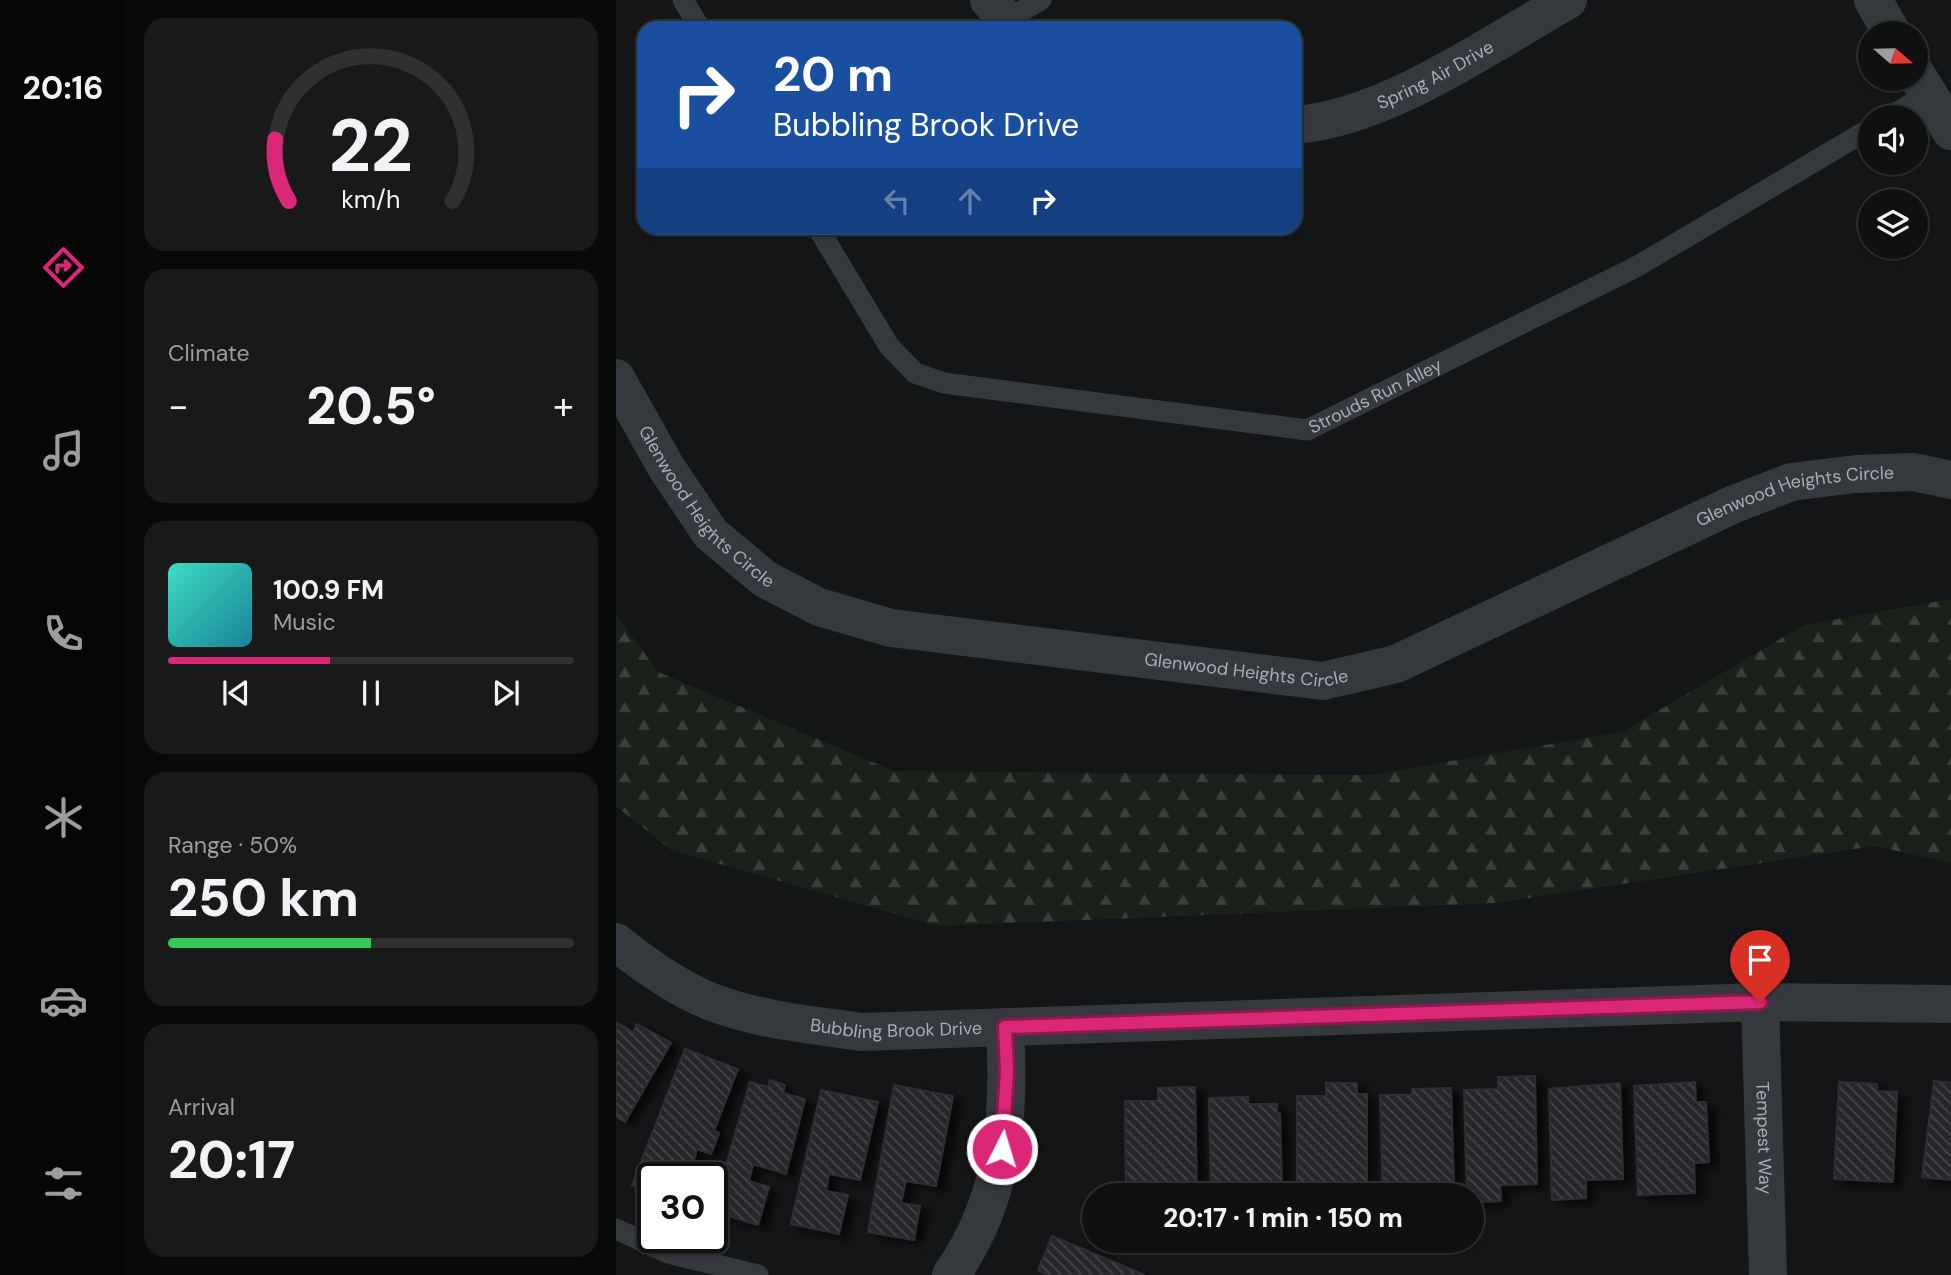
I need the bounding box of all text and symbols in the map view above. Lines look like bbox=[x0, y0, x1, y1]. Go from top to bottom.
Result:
north arrow bbox=[1858, 21, 1928, 91]
map controls bbox=[1858, 21, 1928, 259]
street label: Spring Air Drive bbox=[1373, 35, 1498, 115]
text: 20 m bbox=[773, 42, 893, 106]
icon: right bbox=[658, 49, 749, 140]
text: 20:16 bbox=[23, 67, 103, 109]
text: 22 bbox=[329, 99, 413, 194]
text: Bubbling Brook Drive bbox=[773, 104, 1079, 146]
button: sound bbox=[1858, 105, 1928, 175]
icon: left bbox=[878, 182, 916, 220]
icon: ahead bbox=[951, 182, 989, 220]
icon: right bbox=[1024, 182, 1062, 220]
text: km/h bbox=[341, 183, 401, 216]
button: layers bbox=[1858, 189, 1928, 259]
icon: directions bbox=[39, 243, 88, 292]
text: Climate bbox=[168, 338, 250, 368]
street label: Strouds Run Alley bbox=[1304, 353, 1446, 439]
text: 20.5° bbox=[306, 372, 436, 440]
text: − bbox=[168, 381, 189, 431]
text: + bbox=[553, 381, 574, 431]
street label: Glenwood Heights Circle bbox=[633, 421, 778, 594]
icon: music bbox=[39, 426, 88, 475]
street label: Glenwood Heights Circle bbox=[1692, 461, 1894, 532]
text: 100.9 FM bbox=[273, 573, 384, 607]
text: Music bbox=[273, 607, 336, 637]
icon: phone bbox=[39, 609, 88, 658]
street label: Glenwood Heights Circle bbox=[1143, 647, 1351, 693]
icon: previous bbox=[217, 674, 255, 712]
icon: pause bbox=[352, 674, 390, 712]
icon: next bbox=[487, 674, 525, 712]
icon: climate bbox=[39, 793, 88, 842]
text: Range · 50% bbox=[168, 830, 297, 860]
text: 250 km bbox=[168, 864, 359, 932]
pin bbox=[1730, 930, 1790, 1002]
icon: arrive bbox=[1741, 941, 1779, 979]
icon: car bbox=[39, 976, 88, 1025]
street label: Bubbling Brook Drive bbox=[809, 1013, 983, 1044]
street label: Tempest Way bbox=[1750, 1081, 1778, 1195]
text: Arrival bbox=[168, 1092, 235, 1122]
position arrow bbox=[965, 1112, 1039, 1186]
text: 20:17 bbox=[168, 1126, 295, 1194]
icon: filters bbox=[39, 1159, 88, 1208]
speed limit sign: 30 bbox=[637, 1162, 728, 1253]
text: 20:17 · 1 min · 150 m bbox=[1163, 1201, 1403, 1235]

